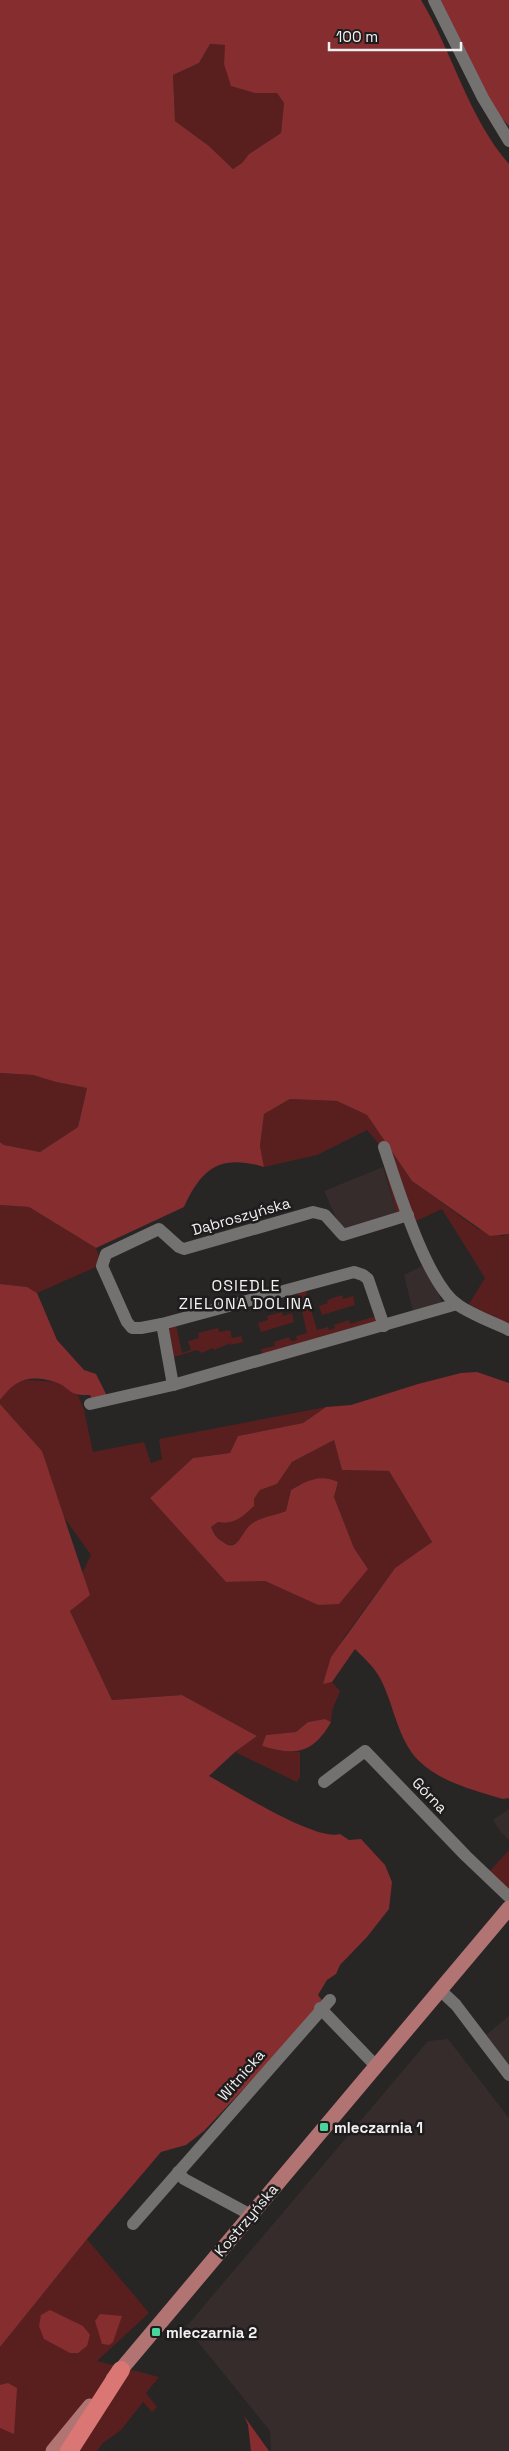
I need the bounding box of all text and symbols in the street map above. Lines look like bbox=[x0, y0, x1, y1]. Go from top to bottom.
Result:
scale bar bbox=[329, 20, 462, 52]
text: 100 m bbox=[336, 27, 378, 46]
street label: Dąbroszyńska bbox=[190, 1193, 293, 1239]
district label: OSIEDLE ZIELONA DOLINA bbox=[179, 1275, 313, 1314]
street label: Górna bbox=[408, 1773, 452, 1817]
street label: Witnicka bbox=[213, 2045, 269, 2105]
place label: mleczarnia 1 bbox=[334, 2118, 423, 2137]
marker: mleczarnia 1 bbox=[318, 2121, 330, 2133]
street label: Kostrzyńska bbox=[210, 2180, 282, 2260]
place label: mleczarnia 2 bbox=[166, 2323, 257, 2342]
marker: mleczarnia 2 bbox=[150, 2326, 162, 2338]

